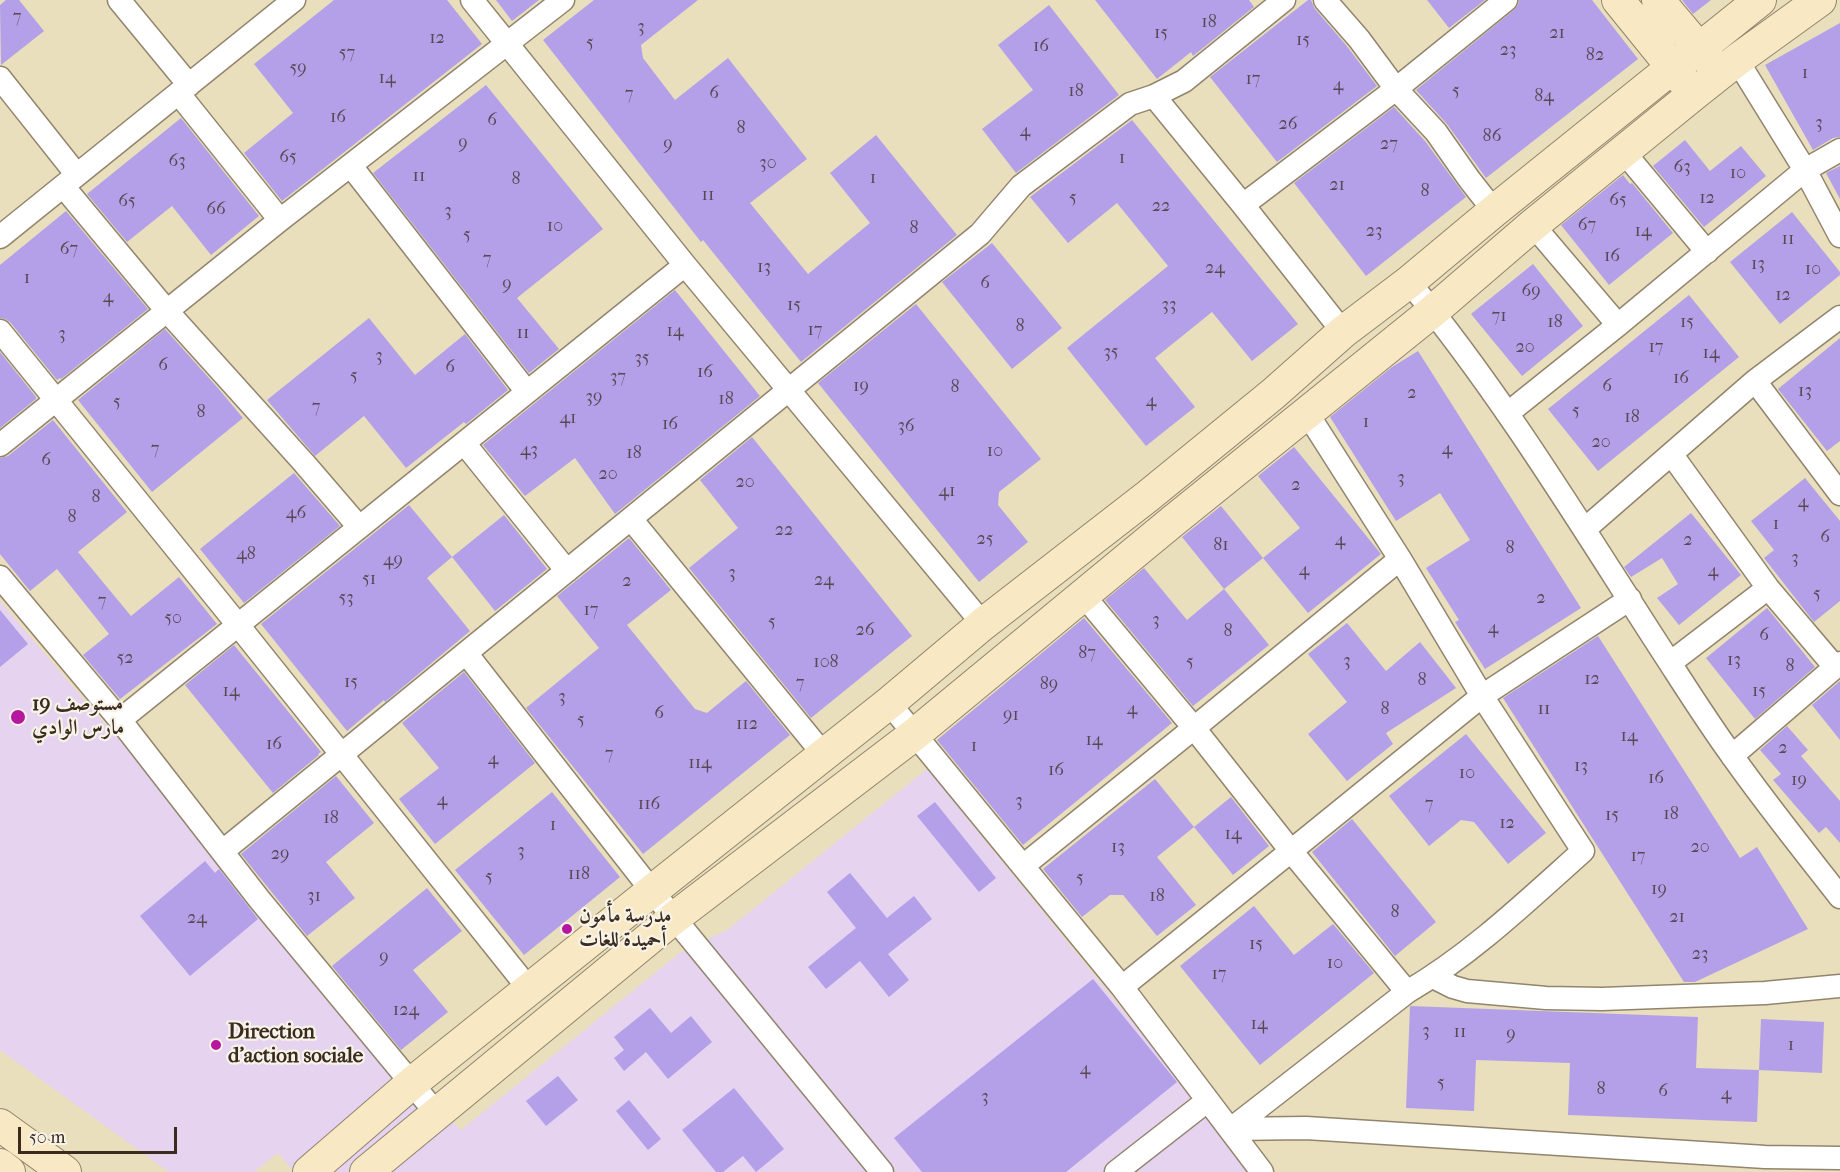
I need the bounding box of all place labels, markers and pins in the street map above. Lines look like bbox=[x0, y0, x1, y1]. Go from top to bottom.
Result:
place label: مستوصف 19 مارس الوادي bbox=[32, 692, 124, 742]
marker: مستوصف 19 مارس الوادي bbox=[9, 708, 27, 726]
place label: مدرسة مأمون أحميدة للغات bbox=[579, 904, 671, 954]
marker: مدرسة مأمون أحميدة للغات bbox=[560, 922, 574, 936]
place label: Direction d'action sociale bbox=[228, 1020, 363, 1070]
marker: Direction d'action sociale bbox=[209, 1038, 223, 1052]

